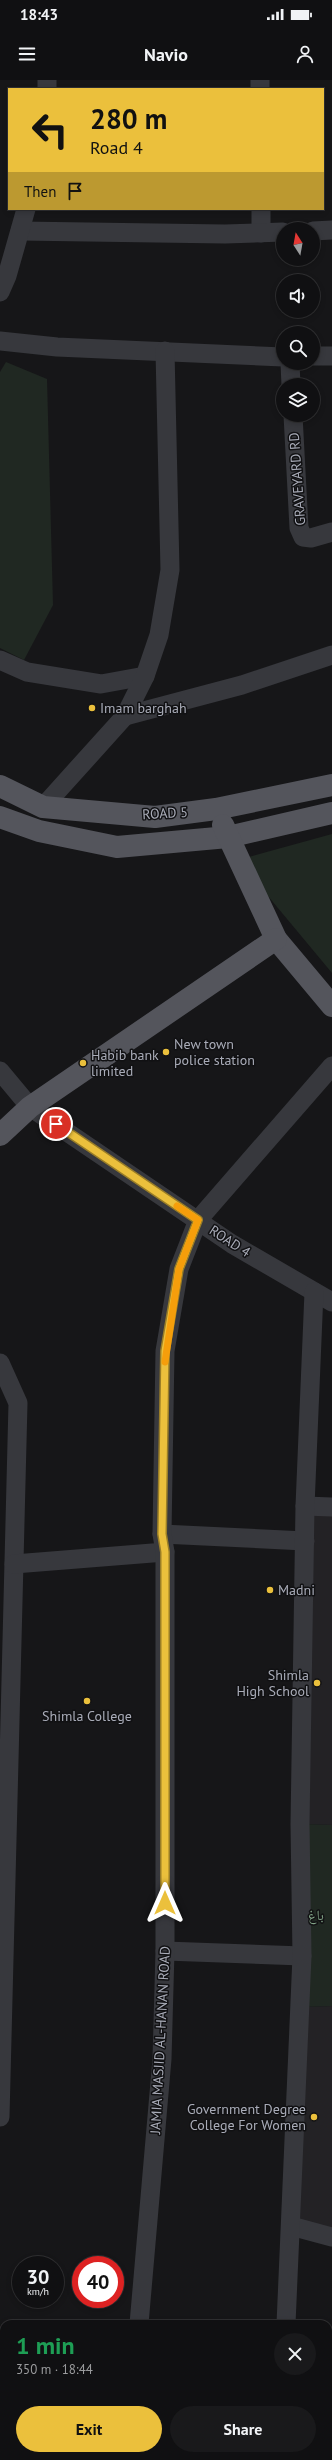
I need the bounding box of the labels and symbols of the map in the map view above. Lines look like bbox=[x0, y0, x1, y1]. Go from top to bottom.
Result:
north arrow bbox=[276, 222, 320, 266]
street label: GRAVEYARD RD bbox=[285, 432, 309, 526]
place label: Imam barghah bbox=[100, 699, 187, 717]
marker: Imam barghah bbox=[87, 703, 97, 713]
street label: ROAD 5 bbox=[142, 803, 188, 823]
place label: New town police station bbox=[174, 1035, 255, 1069]
place label: Habib bank limited bbox=[91, 1046, 159, 1080]
marker: New town police station bbox=[161, 1047, 171, 1057]
marker: Habib bank limited bbox=[78, 1058, 88, 1068]
pin bbox=[39, 1107, 73, 1141]
street label: ROAD 4 bbox=[206, 1221, 254, 1261]
place label: Madni bbox=[278, 1581, 315, 1599]
marker: Madni bbox=[265, 1585, 275, 1595]
place label: Shimla High School bbox=[236, 1666, 309, 1700]
marker: Shimla High School bbox=[312, 1678, 322, 1688]
marker: Shimla College bbox=[82, 1696, 92, 1706]
place label: Shimla College bbox=[42, 1707, 132, 1725]
position arrow bbox=[144, 1882, 186, 1924]
park label: باغ bbox=[308, 1906, 324, 1925]
street label: JAMIA MASJID AL-HANAN ROAD bbox=[146, 1946, 174, 2135]
place label: Government Degree College For Women bbox=[187, 2100, 306, 2134]
marker: Government Degree College For Women bbox=[309, 2112, 319, 2122]
speed limit sign: 40 bbox=[72, 2256, 124, 2308]

